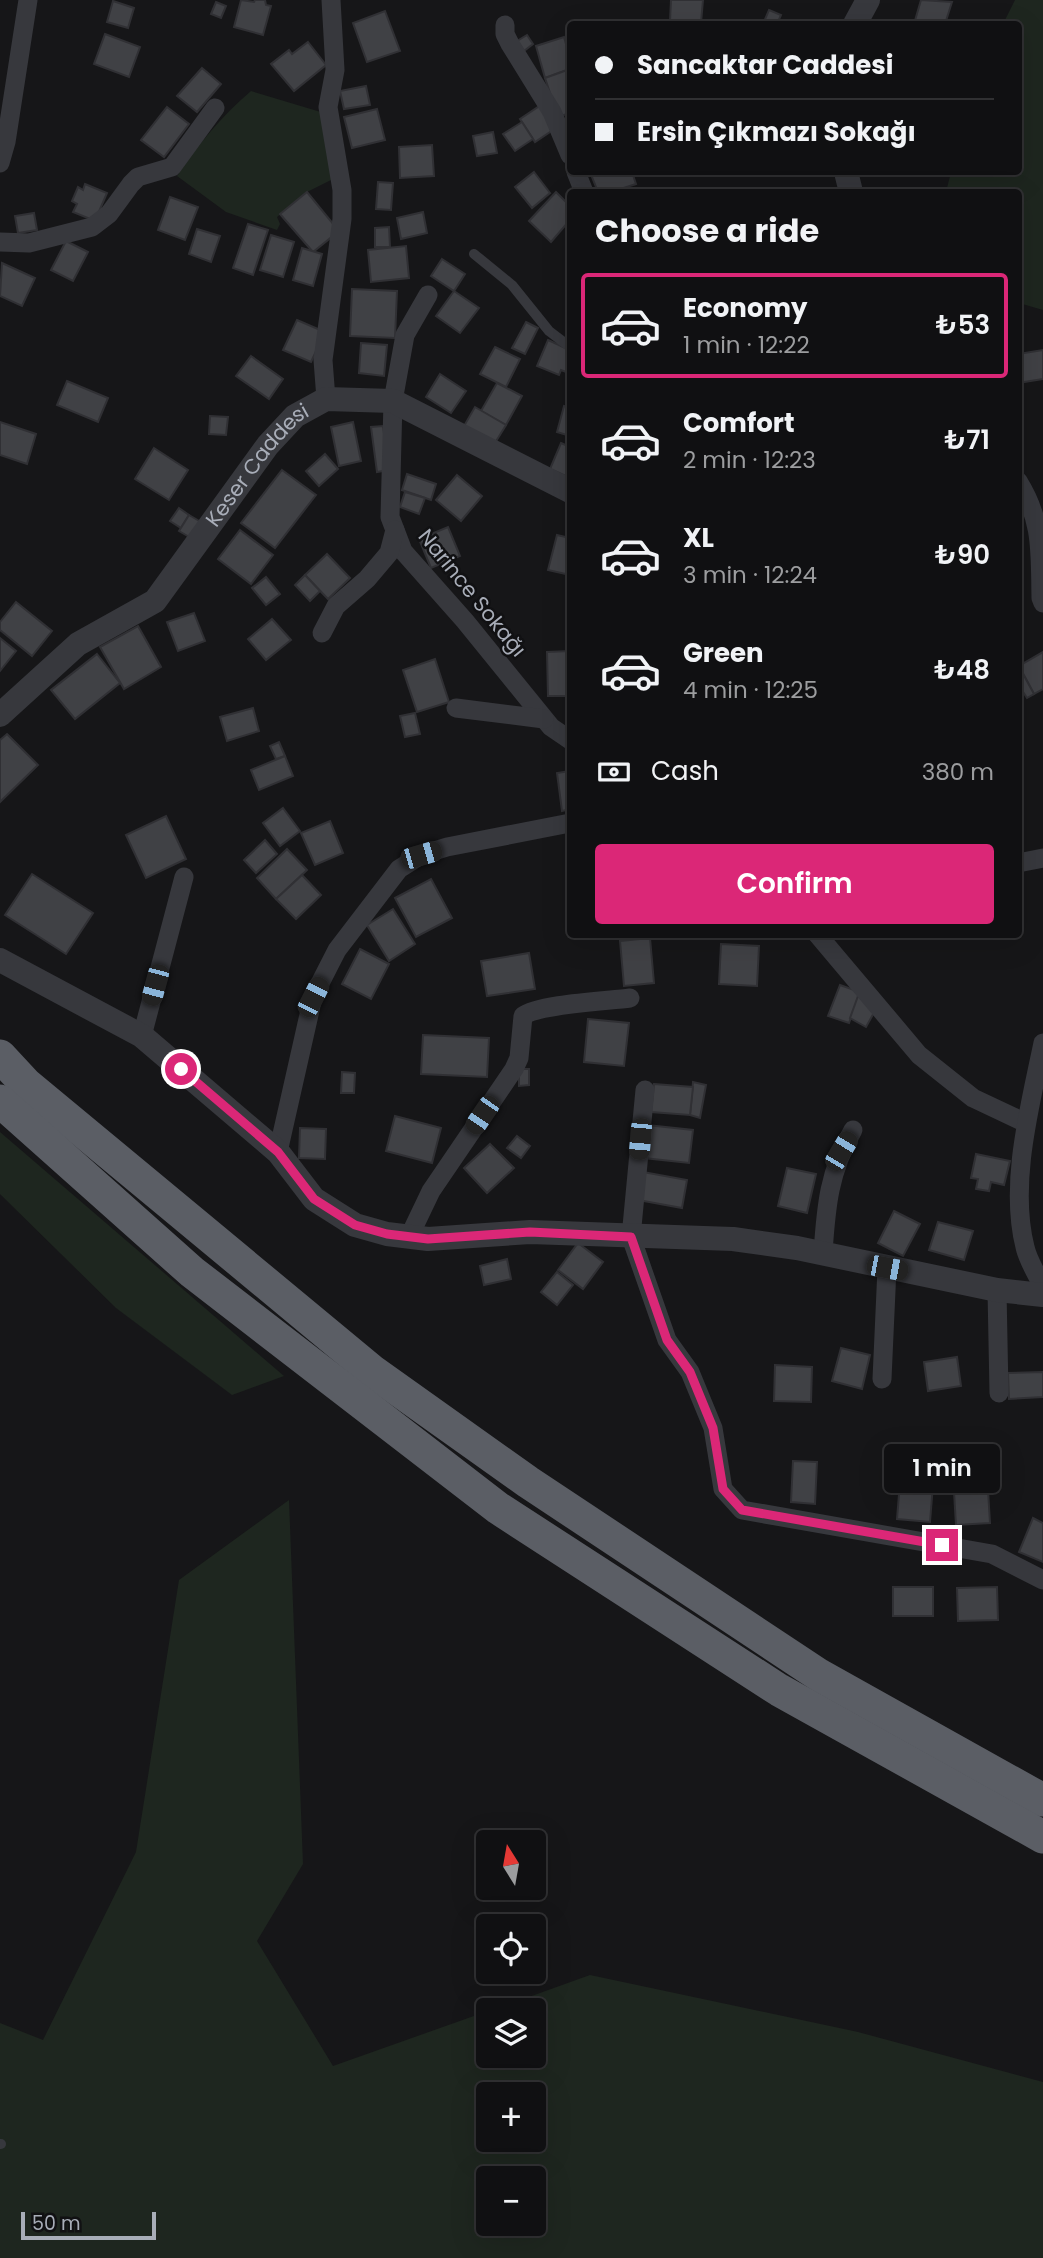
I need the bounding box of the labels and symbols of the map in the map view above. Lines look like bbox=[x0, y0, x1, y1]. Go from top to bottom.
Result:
street label: Keser Caddesi bbox=[198, 396, 314, 532]
street label: Narince Sokağı bbox=[412, 523, 533, 663]
car bbox=[398, 839, 445, 871]
car bbox=[140, 962, 171, 1008]
car bbox=[295, 974, 332, 1020]
route start bbox=[165, 1053, 197, 1085]
car bbox=[462, 1092, 503, 1138]
car bbox=[628, 1117, 653, 1161]
car bbox=[822, 1128, 861, 1174]
car bbox=[865, 1254, 910, 1282]
callout: 1 min bbox=[884, 1444, 1000, 1492]
route end bbox=[926, 1529, 958, 1561]
north arrow bbox=[476, 1830, 546, 1900]
scale bar bbox=[21, 2209, 156, 2241]

